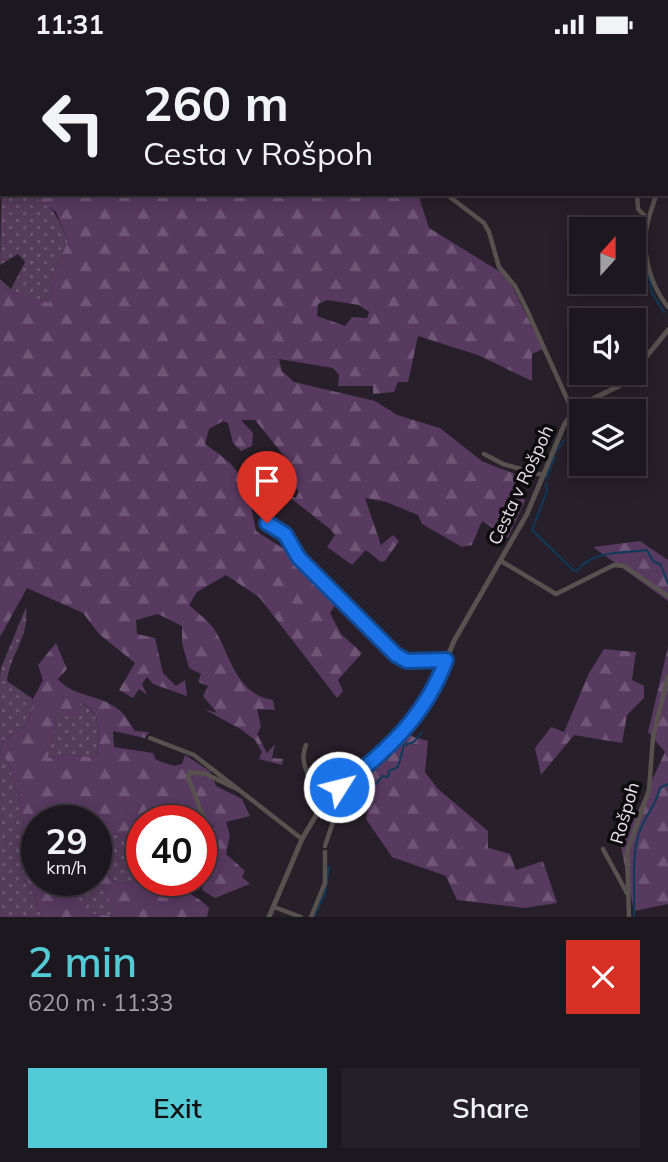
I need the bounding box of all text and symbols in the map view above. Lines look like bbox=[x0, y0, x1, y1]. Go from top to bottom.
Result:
text: 11:31 bbox=[35, 8, 104, 41]
text: 260 m bbox=[143, 72, 289, 133]
icon: left bbox=[28, 77, 119, 168]
text: Cesta v Rošpoh bbox=[143, 133, 373, 173]
north arrow bbox=[569, 217, 646, 294]
map controls bbox=[569, 217, 646, 476]
button: sound bbox=[569, 308, 646, 385]
button: layers bbox=[569, 399, 646, 476]
street label: Cesta v Rošpoh bbox=[483, 421, 558, 548]
pin bbox=[237, 451, 297, 523]
icon: arrive bbox=[248, 462, 286, 500]
position arrow bbox=[302, 750, 376, 824]
street label: Rošpoh bbox=[605, 779, 644, 846]
speed limit sign: 40 bbox=[126, 805, 217, 896]
text: 29 bbox=[45, 819, 88, 863]
text: km/h bbox=[46, 856, 87, 879]
text: 2 min bbox=[28, 935, 137, 988]
button: close bbox=[566, 940, 640, 1014]
text: 620 m · 11:33 bbox=[28, 988, 173, 1017]
button: Exit bbox=[28, 1068, 327, 1148]
button: Share bbox=[341, 1068, 640, 1148]

